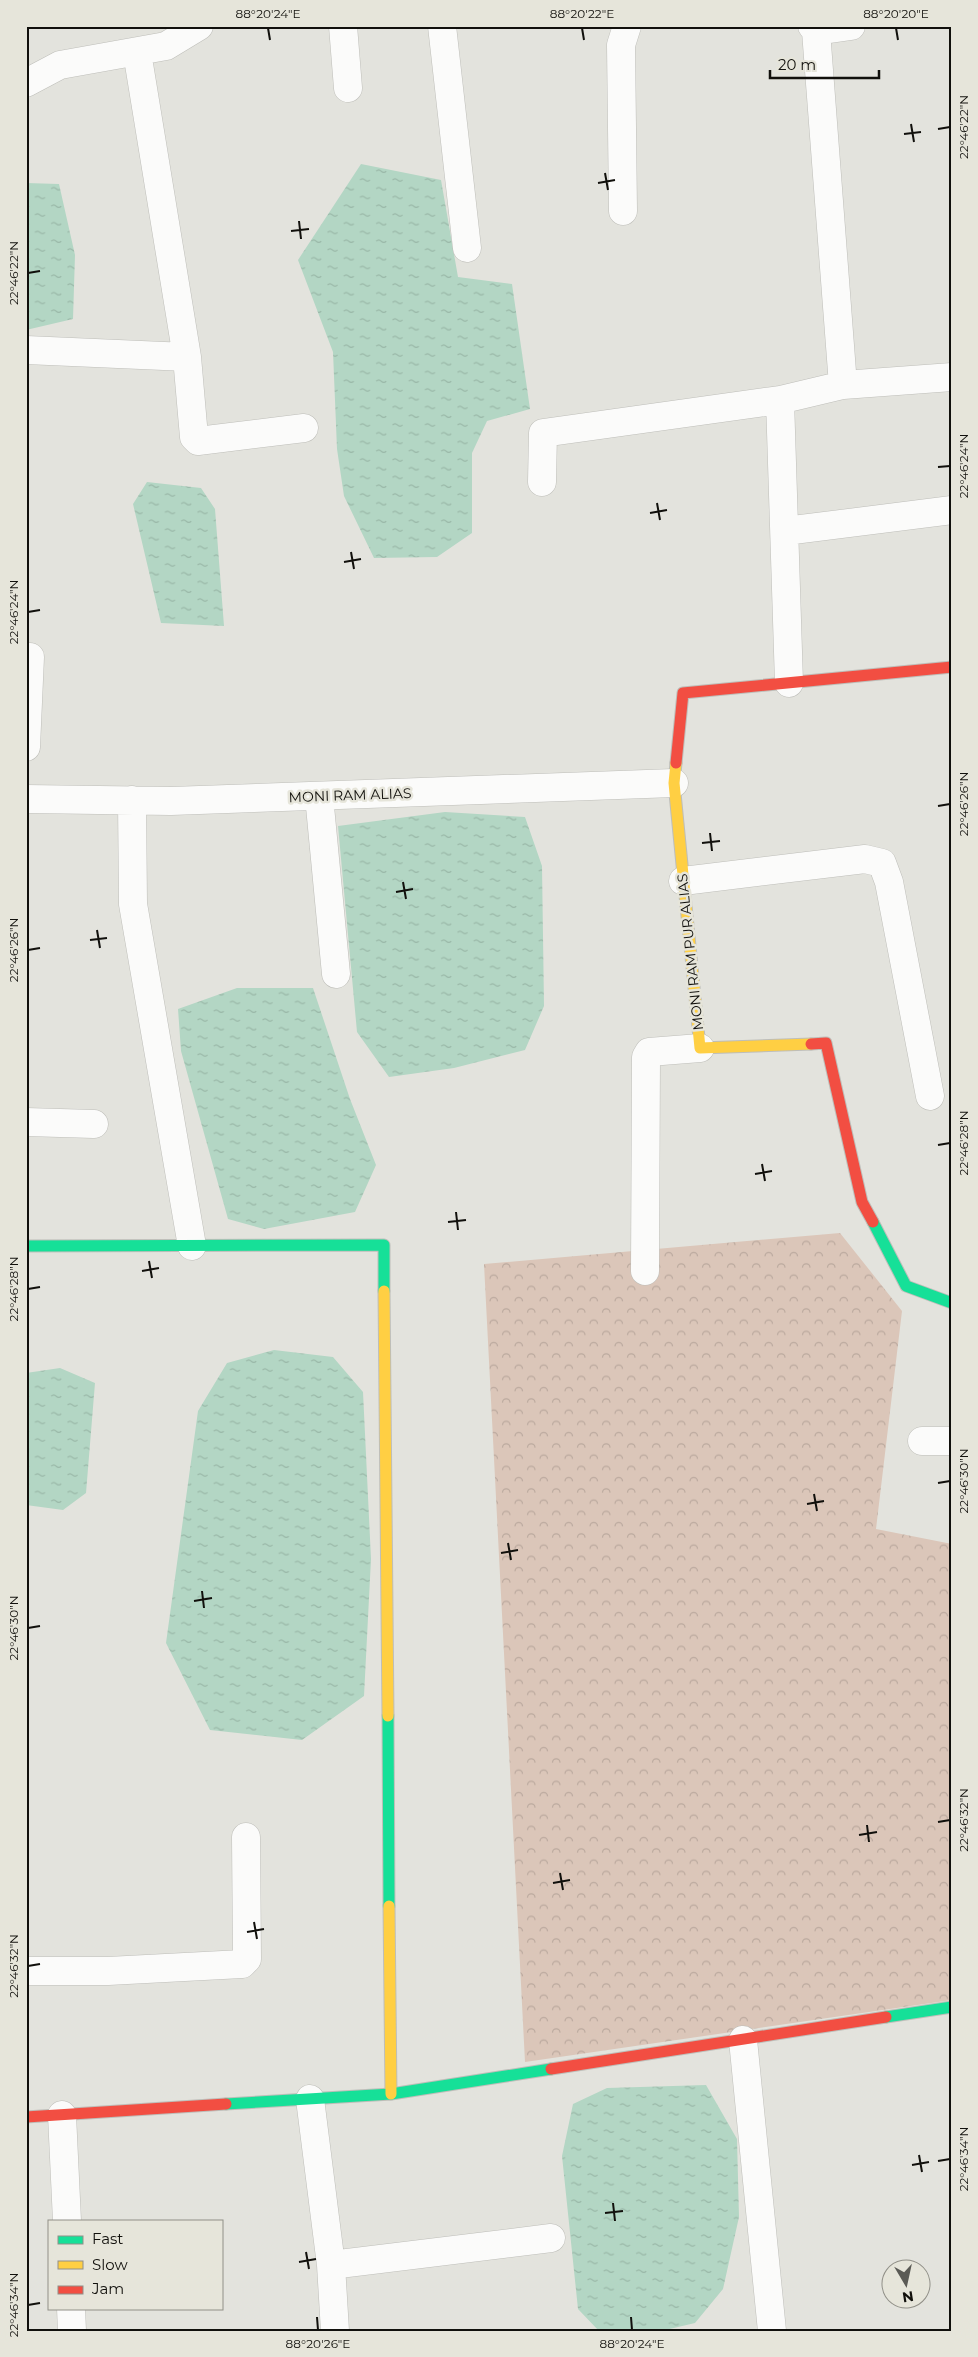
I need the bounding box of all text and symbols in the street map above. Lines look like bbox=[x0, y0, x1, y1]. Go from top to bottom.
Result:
text: 88°20'24"E bbox=[236, 6, 300, 21]
text: 88°20'22"E bbox=[550, 6, 614, 21]
text: 88°20'20"E bbox=[863, 6, 929, 21]
scale bar bbox=[770, 48, 879, 80]
text: 20 m bbox=[778, 55, 816, 74]
text: 22°46'22"N bbox=[956, 95, 971, 159]
text: 22°46'22"N bbox=[6, 241, 21, 305]
text: 22°46'24"N bbox=[956, 434, 971, 498]
text: 22°46'24"N bbox=[6, 580, 21, 644]
text: 22°46'26"N bbox=[956, 772, 971, 836]
street label: MONI RAM ALIAS bbox=[288, 784, 412, 806]
street label: MONI RAM PUR ALIAS bbox=[673, 873, 707, 1031]
text: 22°46'26"N bbox=[6, 918, 21, 982]
text: 22°46'28"N bbox=[956, 1111, 971, 1175]
text: 22°46'28"N bbox=[6, 1257, 21, 1321]
text: 22°46'30"N bbox=[956, 1448, 971, 1514]
text: 22°46'30"N bbox=[6, 1595, 21, 1661]
text: 22°46'32"N bbox=[956, 1788, 971, 1852]
text: 22°46'32"N bbox=[6, 1934, 21, 1998]
text: 22°46'34"N bbox=[956, 2127, 971, 2191]
legend bbox=[48, 2220, 222, 2310]
text: Fast bbox=[92, 2229, 123, 2248]
text: Slow bbox=[92, 2255, 128, 2274]
north arrow bbox=[880, 2260, 930, 2310]
text: 22°46'34"N bbox=[6, 2273, 21, 2337]
text: Jam bbox=[91, 2279, 124, 2298]
text: N bbox=[901, 2287, 915, 2307]
text: 88°20'26"E bbox=[286, 2336, 350, 2351]
text: 88°20'24"E bbox=[600, 2336, 664, 2351]

